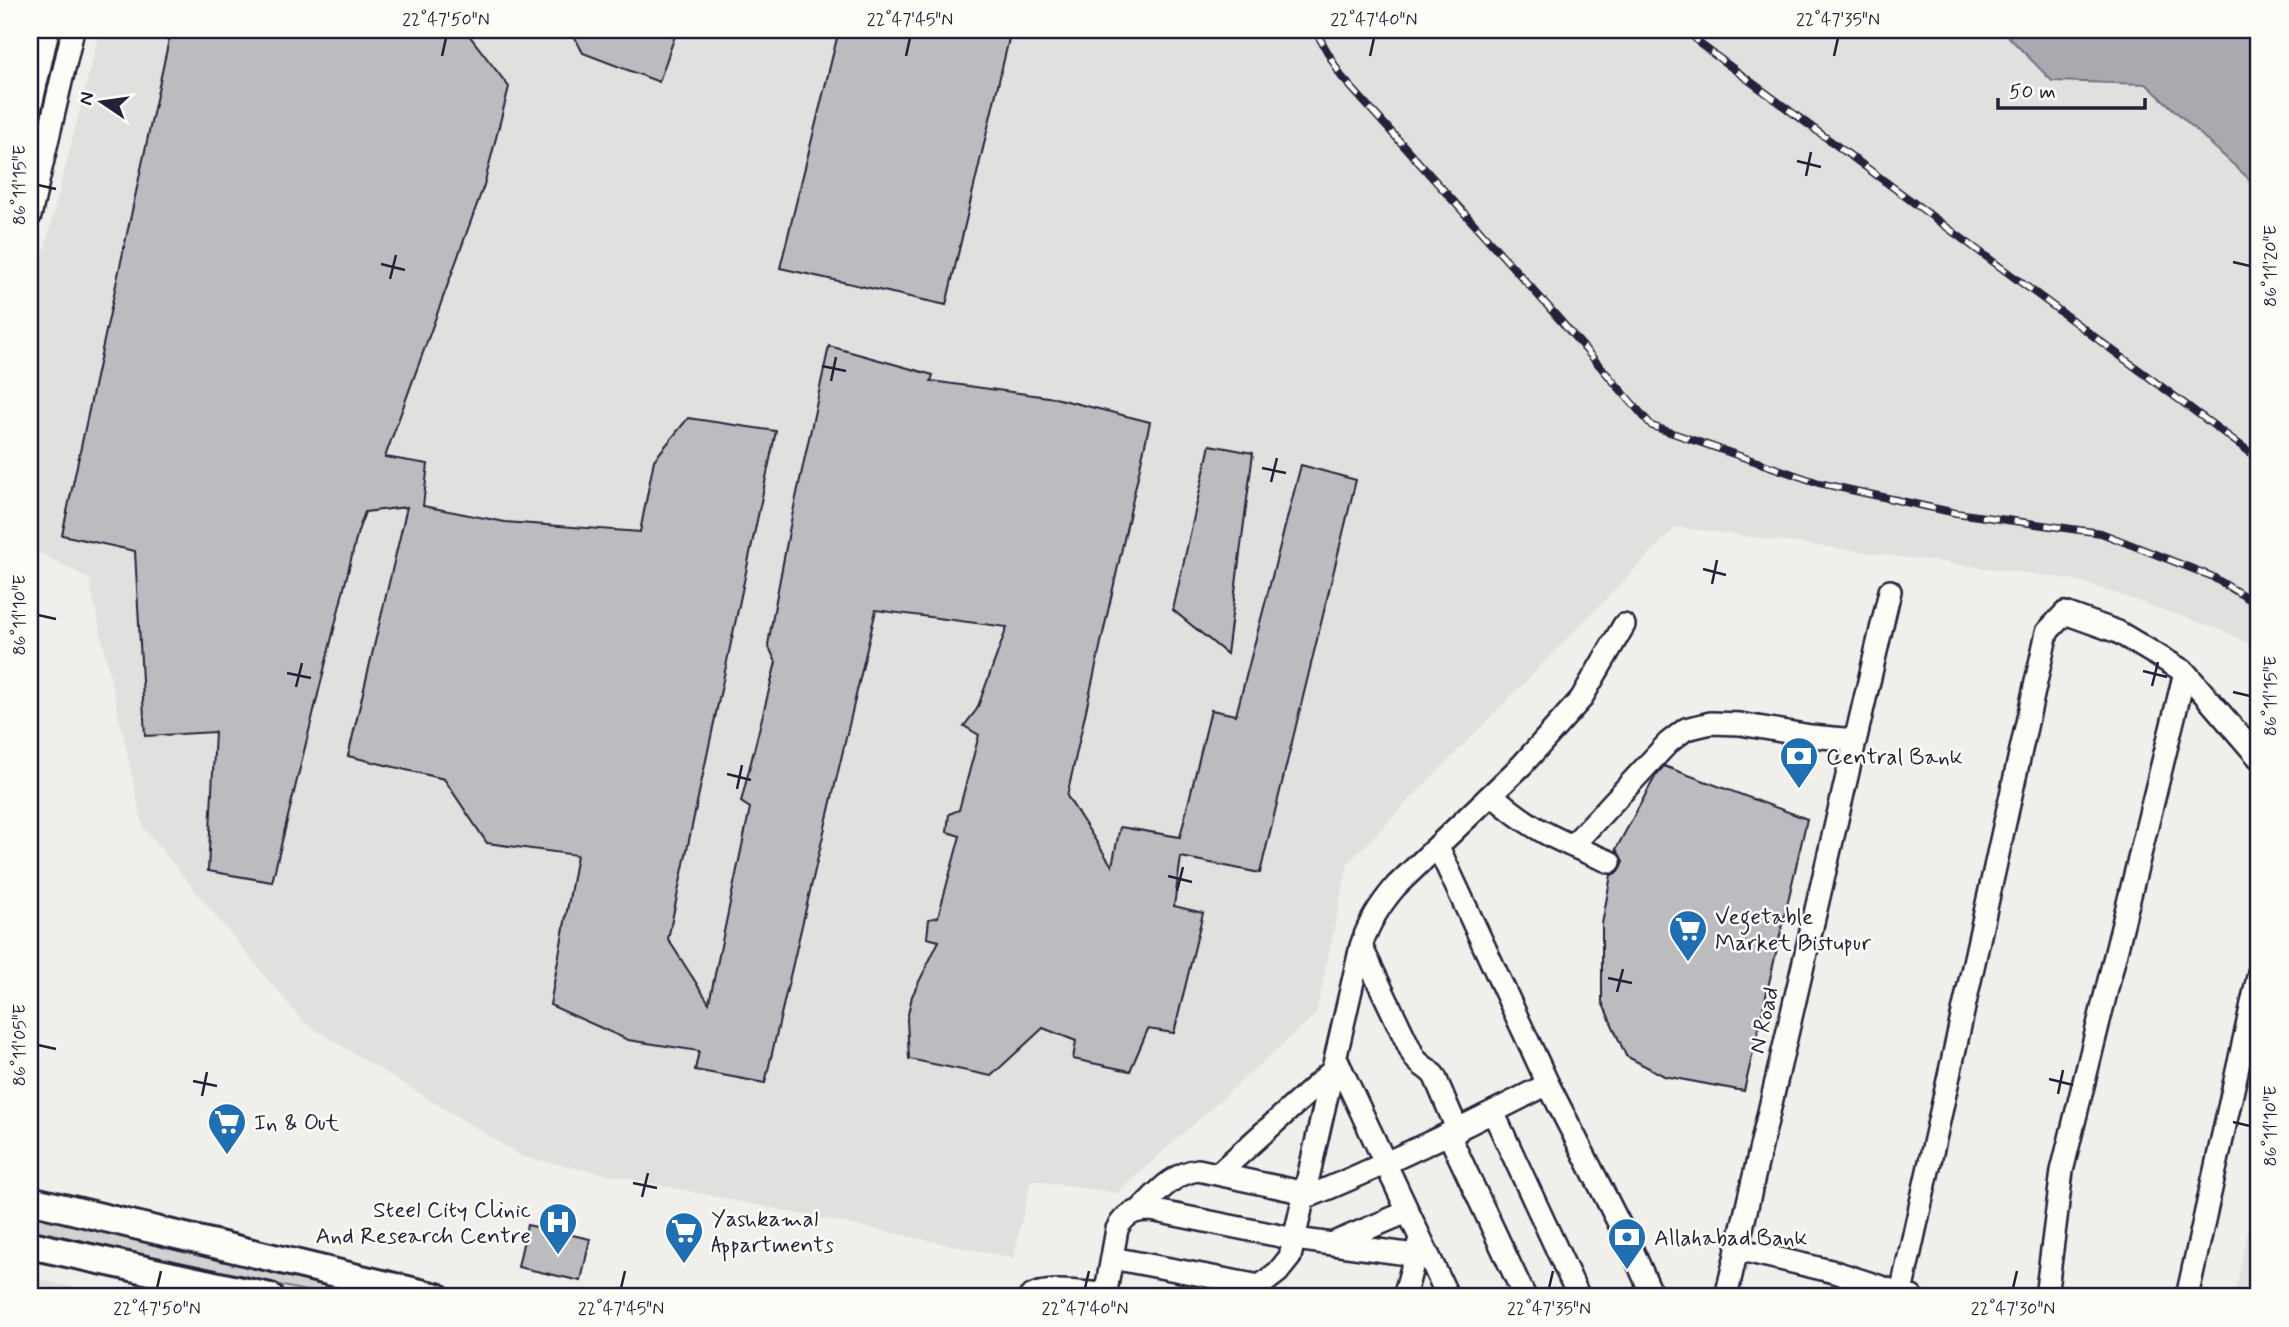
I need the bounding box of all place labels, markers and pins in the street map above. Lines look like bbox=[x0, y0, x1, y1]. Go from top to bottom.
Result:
bank icon: Central Bank bbox=[1778, 735, 1820, 790]
place label: Central Bank bbox=[1826, 743, 1963, 773]
place label: Vegetable Market Bistupur bbox=[1715, 903, 1872, 959]
supermarket icon: Vegetable Market Bistupur bbox=[1667, 908, 1709, 963]
supermarket icon: In & Out bbox=[206, 1101, 248, 1156]
place label: In & Out bbox=[254, 1109, 340, 1139]
place label: Steel City Clinic And Research Centre bbox=[316, 1196, 531, 1252]
hospital icon: Steel City Clinic And Research Centre bbox=[537, 1201, 579, 1256]
place label: Yashkamal Appartments bbox=[711, 1205, 834, 1262]
supermarket icon: Yashkamal Appartments bbox=[663, 1210, 705, 1265]
bank icon: Allahabad Bank bbox=[1606, 1216, 1648, 1271]
place label: Allahabad Bank bbox=[1654, 1224, 1808, 1254]

